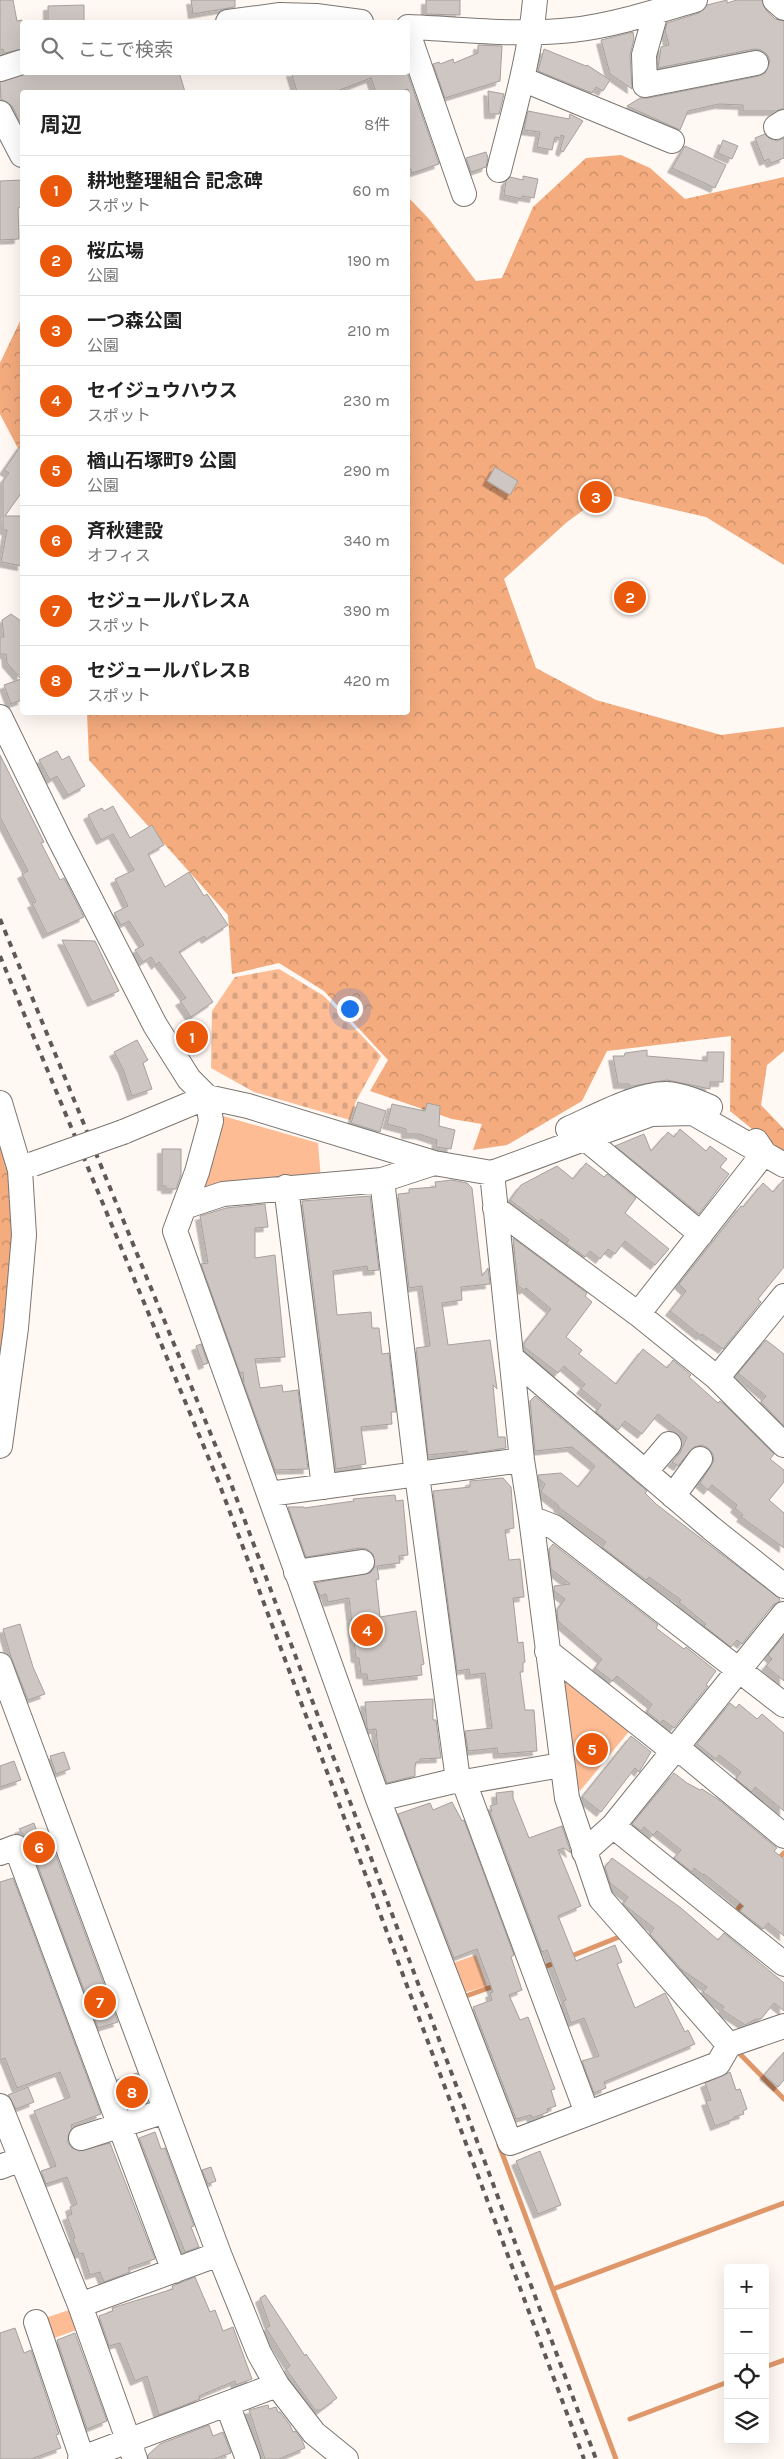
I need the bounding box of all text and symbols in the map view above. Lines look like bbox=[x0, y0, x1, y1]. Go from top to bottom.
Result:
search box bbox=[20, 20, 410, 75]
icon: search bbox=[38, 34, 66, 62]
text: ここで検索 bbox=[78, 39, 173, 61]
text: 周辺 bbox=[40, 113, 82, 137]
text: 8件 bbox=[364, 115, 390, 134]
text: 耕地整理組合 記念碑 bbox=[87, 170, 263, 192]
text: 1 bbox=[53, 181, 59, 200]
text: 60 m bbox=[353, 181, 390, 200]
text: スポット bbox=[87, 196, 151, 215]
text: 桜広場 bbox=[87, 240, 144, 262]
text: 2 bbox=[51, 251, 61, 270]
text: 190 m bbox=[347, 251, 390, 270]
text: 公園 bbox=[87, 266, 119, 285]
text: 一つ森公園 bbox=[87, 310, 182, 332]
text: 3 bbox=[51, 321, 61, 340]
text: 210 m bbox=[347, 321, 390, 340]
text: 公園 bbox=[87, 336, 119, 355]
text: セイジュウハウス bbox=[87, 380, 238, 402]
text: 4 bbox=[51, 391, 61, 410]
text: 230 m bbox=[343, 391, 390, 410]
text: スポット bbox=[87, 406, 151, 425]
text: 楢山石塚町9 公園 bbox=[87, 450, 236, 472]
text: 5 bbox=[51, 461, 61, 480]
text: 290 m bbox=[343, 461, 390, 480]
text: 公園 bbox=[87, 476, 119, 495]
pin: 3 bbox=[580, 478, 612, 516]
text: 斉秋建設 bbox=[87, 520, 163, 542]
text: 6 bbox=[51, 531, 61, 550]
text: 340 m bbox=[343, 531, 390, 550]
text: オフィス bbox=[87, 546, 151, 565]
pin: 2 bbox=[614, 578, 646, 616]
text: セジュールパレスA bbox=[87, 590, 250, 612]
text: 7 bbox=[52, 601, 60, 620]
text: 390 m bbox=[343, 601, 390, 620]
text: スポット bbox=[87, 616, 151, 635]
text: セジュールパレスB bbox=[87, 660, 250, 682]
text: 8 bbox=[51, 671, 61, 690]
text: 420 m bbox=[344, 671, 390, 690]
text: スポット bbox=[87, 686, 151, 705]
your location bbox=[337, 996, 363, 1022]
pin: 1 bbox=[176, 1018, 208, 1056]
pin: 4 bbox=[351, 1611, 383, 1649]
pin: 5 bbox=[576, 1730, 608, 1768]
pin: 6 bbox=[23, 1828, 55, 1866]
pin: 7 bbox=[84, 1983, 116, 2021]
pin: 8 bbox=[116, 2073, 148, 2111]
map controls bbox=[724, 2264, 769, 2444]
button: + bbox=[724, 2264, 769, 2309]
button: − bbox=[724, 2309, 769, 2354]
button: locate bbox=[724, 2354, 769, 2399]
button: layers bbox=[724, 2399, 769, 2444]

